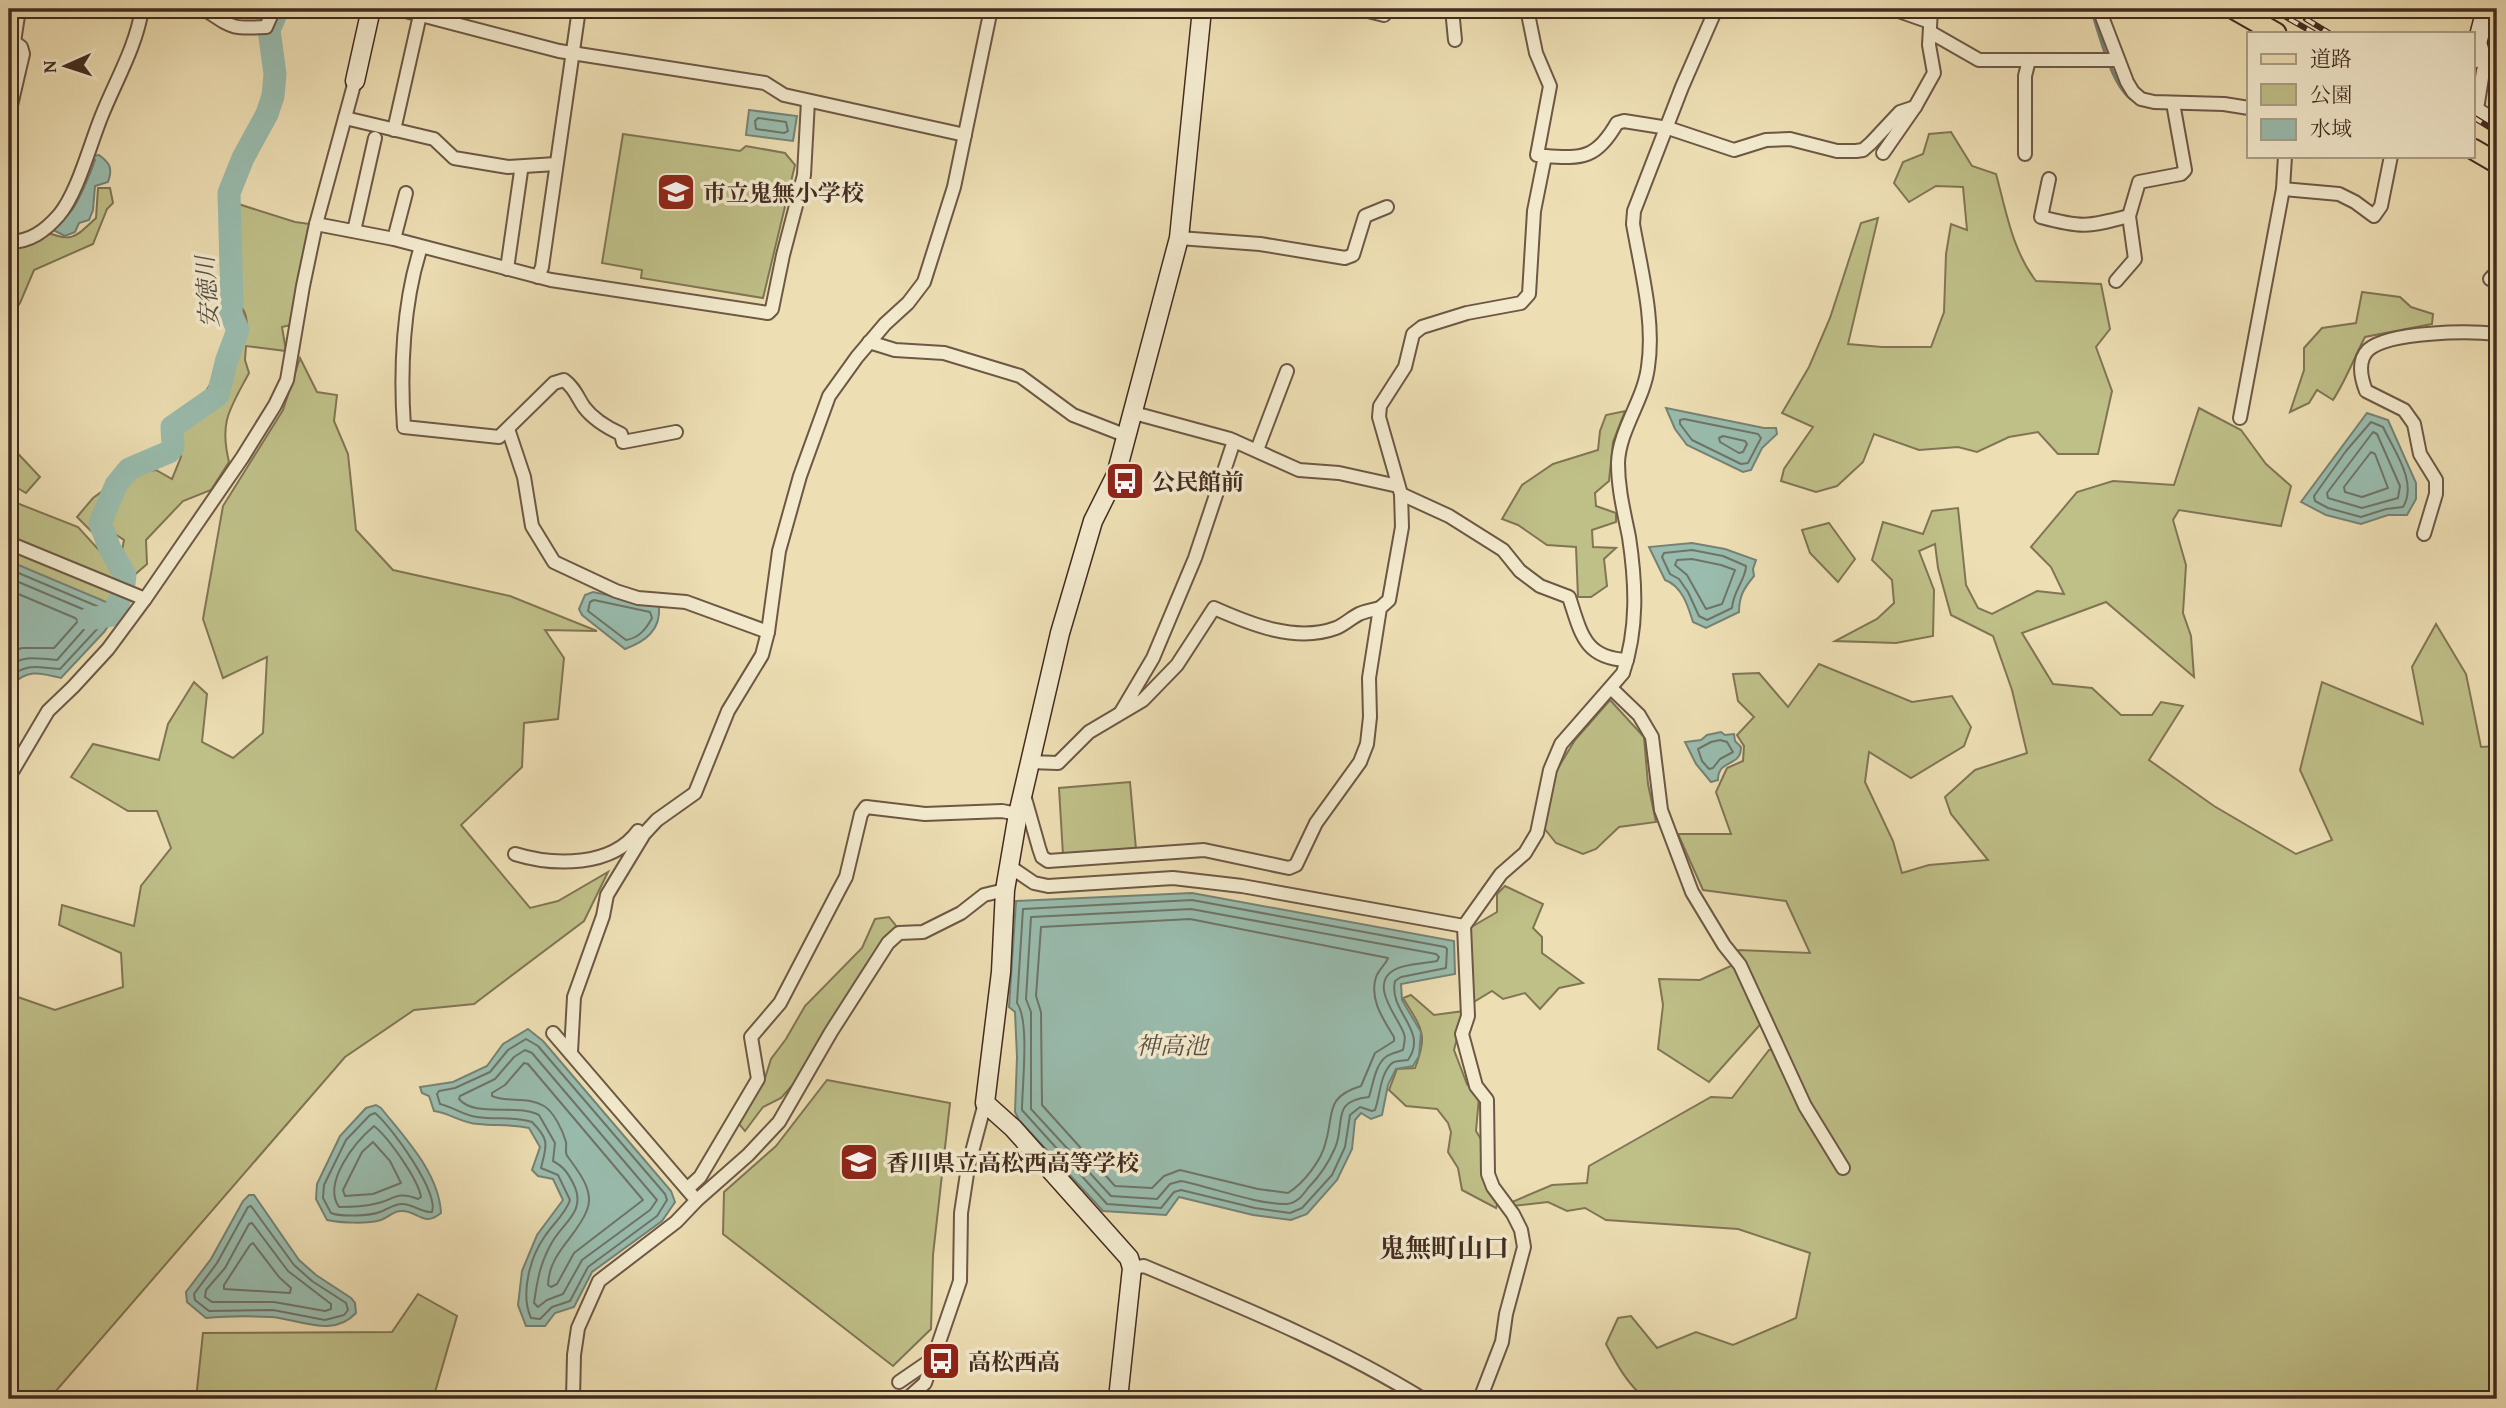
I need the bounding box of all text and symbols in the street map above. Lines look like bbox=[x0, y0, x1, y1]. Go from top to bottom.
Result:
north arrow bbox=[32, 32, 102, 102]
legend bbox=[2247, 32, 2474, 158]
text: 道路 bbox=[2310, 43, 2352, 74]
text: N bbox=[35, 60, 63, 74]
text: 公園 bbox=[2310, 79, 2352, 110]
text: 水域 bbox=[2310, 113, 2352, 144]
school or university icon: 市立鬼無小学校 bbox=[655, 171, 697, 213]
place label: 市立鬼無小学校 bbox=[703, 176, 864, 209]
water label: 安徳川 bbox=[187, 252, 227, 329]
bus stop icon: 公民館前 bbox=[1104, 460, 1146, 502]
place label: 公民館前 bbox=[1152, 465, 1244, 498]
water label: 神高池 bbox=[1136, 1028, 1211, 1063]
school or university icon: 香川県立高松西高等学校 bbox=[838, 1141, 880, 1183]
place label: 香川県立高松西高等学校 bbox=[886, 1146, 1139, 1179]
district label: 鬼無町山口 bbox=[1379, 1228, 1509, 1267]
bus stop icon: 高松西高 bbox=[920, 1340, 962, 1382]
place label: 高松西高 bbox=[968, 1345, 1060, 1378]

